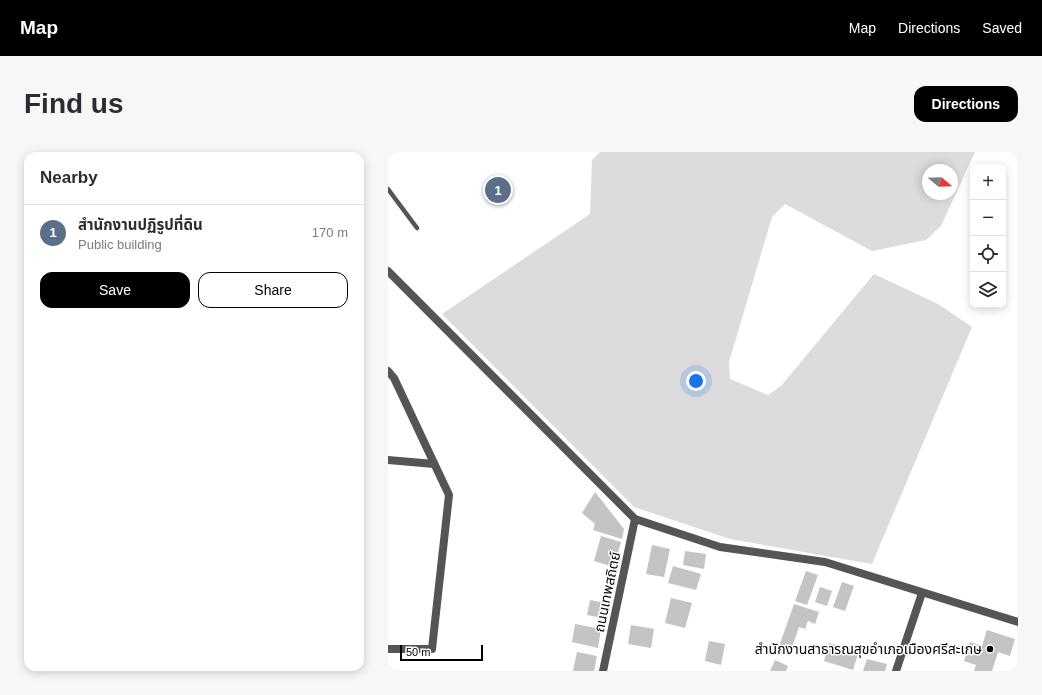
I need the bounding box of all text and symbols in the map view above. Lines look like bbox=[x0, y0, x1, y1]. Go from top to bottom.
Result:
text: Map bbox=[20, 17, 58, 38]
text: Map bbox=[849, 20, 876, 36]
text: Directions bbox=[898, 20, 960, 36]
text: Saved bbox=[982, 20, 1022, 36]
button: Directions bbox=[914, 86, 1018, 122]
text: Find us bbox=[24, 88, 124, 119]
north arrow bbox=[922, 164, 958, 200]
map controls bbox=[970, 164, 1006, 308]
button: + bbox=[970, 164, 1006, 200]
text: Nearby bbox=[40, 168, 98, 187]
pin: 1 bbox=[485, 175, 511, 205]
button: − bbox=[970, 200, 1006, 236]
text: สำนักงานปฏิรูปที่ดิน bbox=[78, 216, 203, 233]
text: 1 bbox=[49, 225, 57, 240]
text: 170 m bbox=[312, 225, 348, 240]
button: locate bbox=[970, 236, 1006, 272]
text: Public building bbox=[78, 237, 162, 252]
button: Save bbox=[40, 272, 190, 308]
button: Share bbox=[198, 272, 348, 308]
button: layers bbox=[970, 272, 1006, 308]
your location bbox=[686, 371, 706, 391]
street label: ถนนเทพสถิตย์ bbox=[591, 550, 623, 634]
place label: สำนักงานสาธารณสุขอำเภอเมืองศรีสะเกษ bbox=[755, 641, 982, 658]
scale bar bbox=[400, 643, 483, 662]
marker: สำนักงานสาธารณสุขอำเภอเมืองศรีสะเกษ bbox=[985, 644, 995, 654]
text: 50 m bbox=[406, 646, 430, 658]

